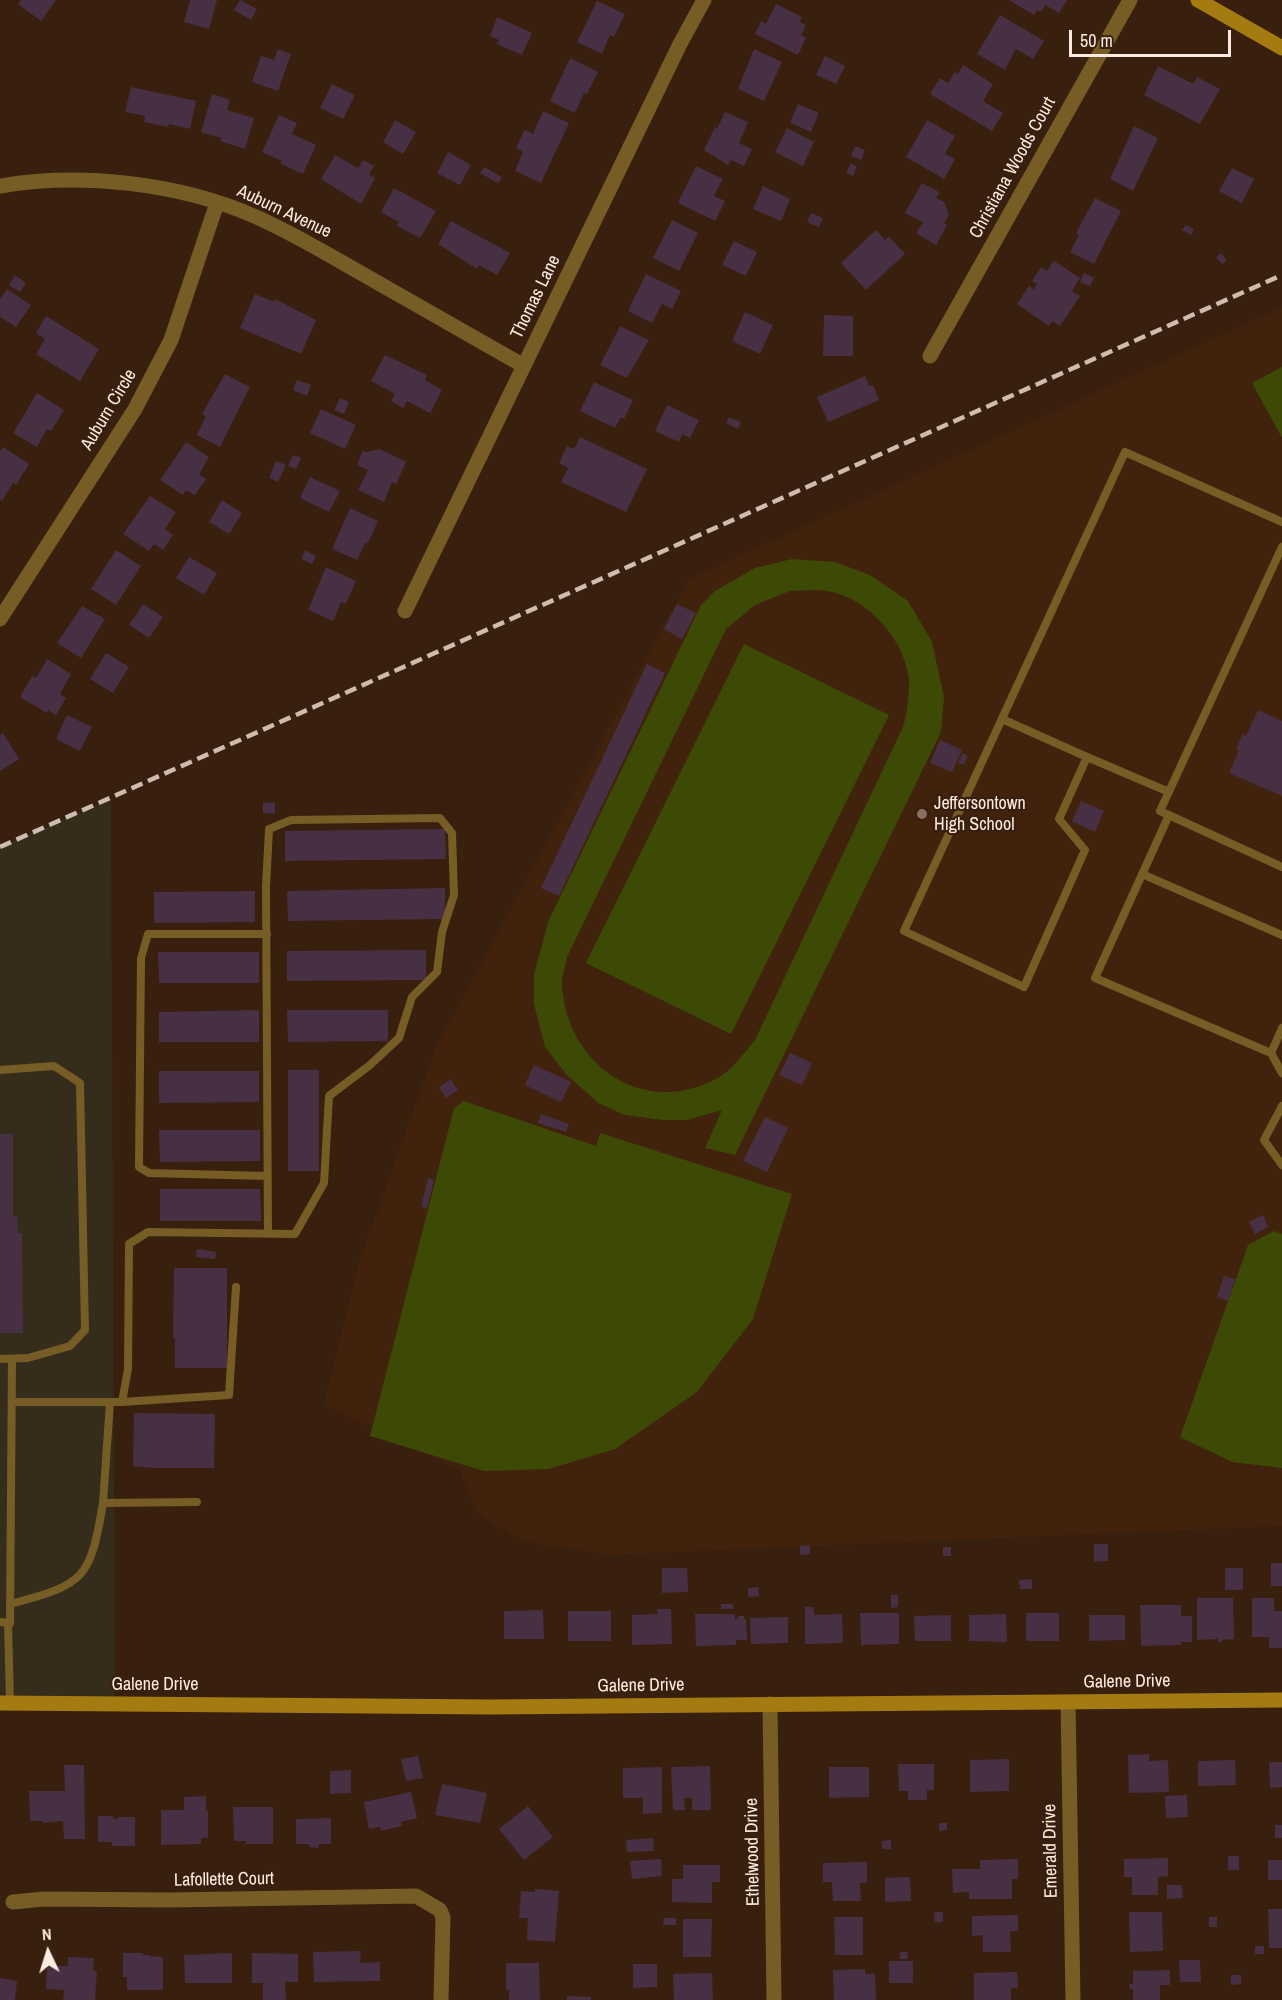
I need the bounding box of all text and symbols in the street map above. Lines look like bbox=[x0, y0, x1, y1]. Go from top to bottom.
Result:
scale bar bbox=[1072, 18, 1234, 56]
text: 50 m bbox=[1080, 28, 1113, 53]
street label: Christiana Woods Court bbox=[965, 94, 1061, 242]
street label: Auburn Avenue bbox=[233, 181, 335, 243]
street label: Thomas Lane bbox=[507, 252, 565, 342]
street label: Auburn Circle bbox=[77, 366, 141, 454]
place label: Jeffersontown High School bbox=[934, 793, 1026, 836]
marker: Jeffersontown High School bbox=[915, 807, 929, 821]
street label: Galene Drive bbox=[1083, 1670, 1171, 1694]
street label: Galene Drive bbox=[112, 1674, 198, 1696]
street label: Galene Drive bbox=[597, 1674, 685, 1698]
street label: Ethelwood Drive bbox=[741, 1798, 765, 1906]
street label: Emerald Drive bbox=[1039, 1804, 1063, 1898]
street label: Lafollette Court bbox=[174, 1868, 274, 1892]
north arrow bbox=[18, 1922, 78, 1982]
text: N bbox=[41, 1923, 52, 1945]

